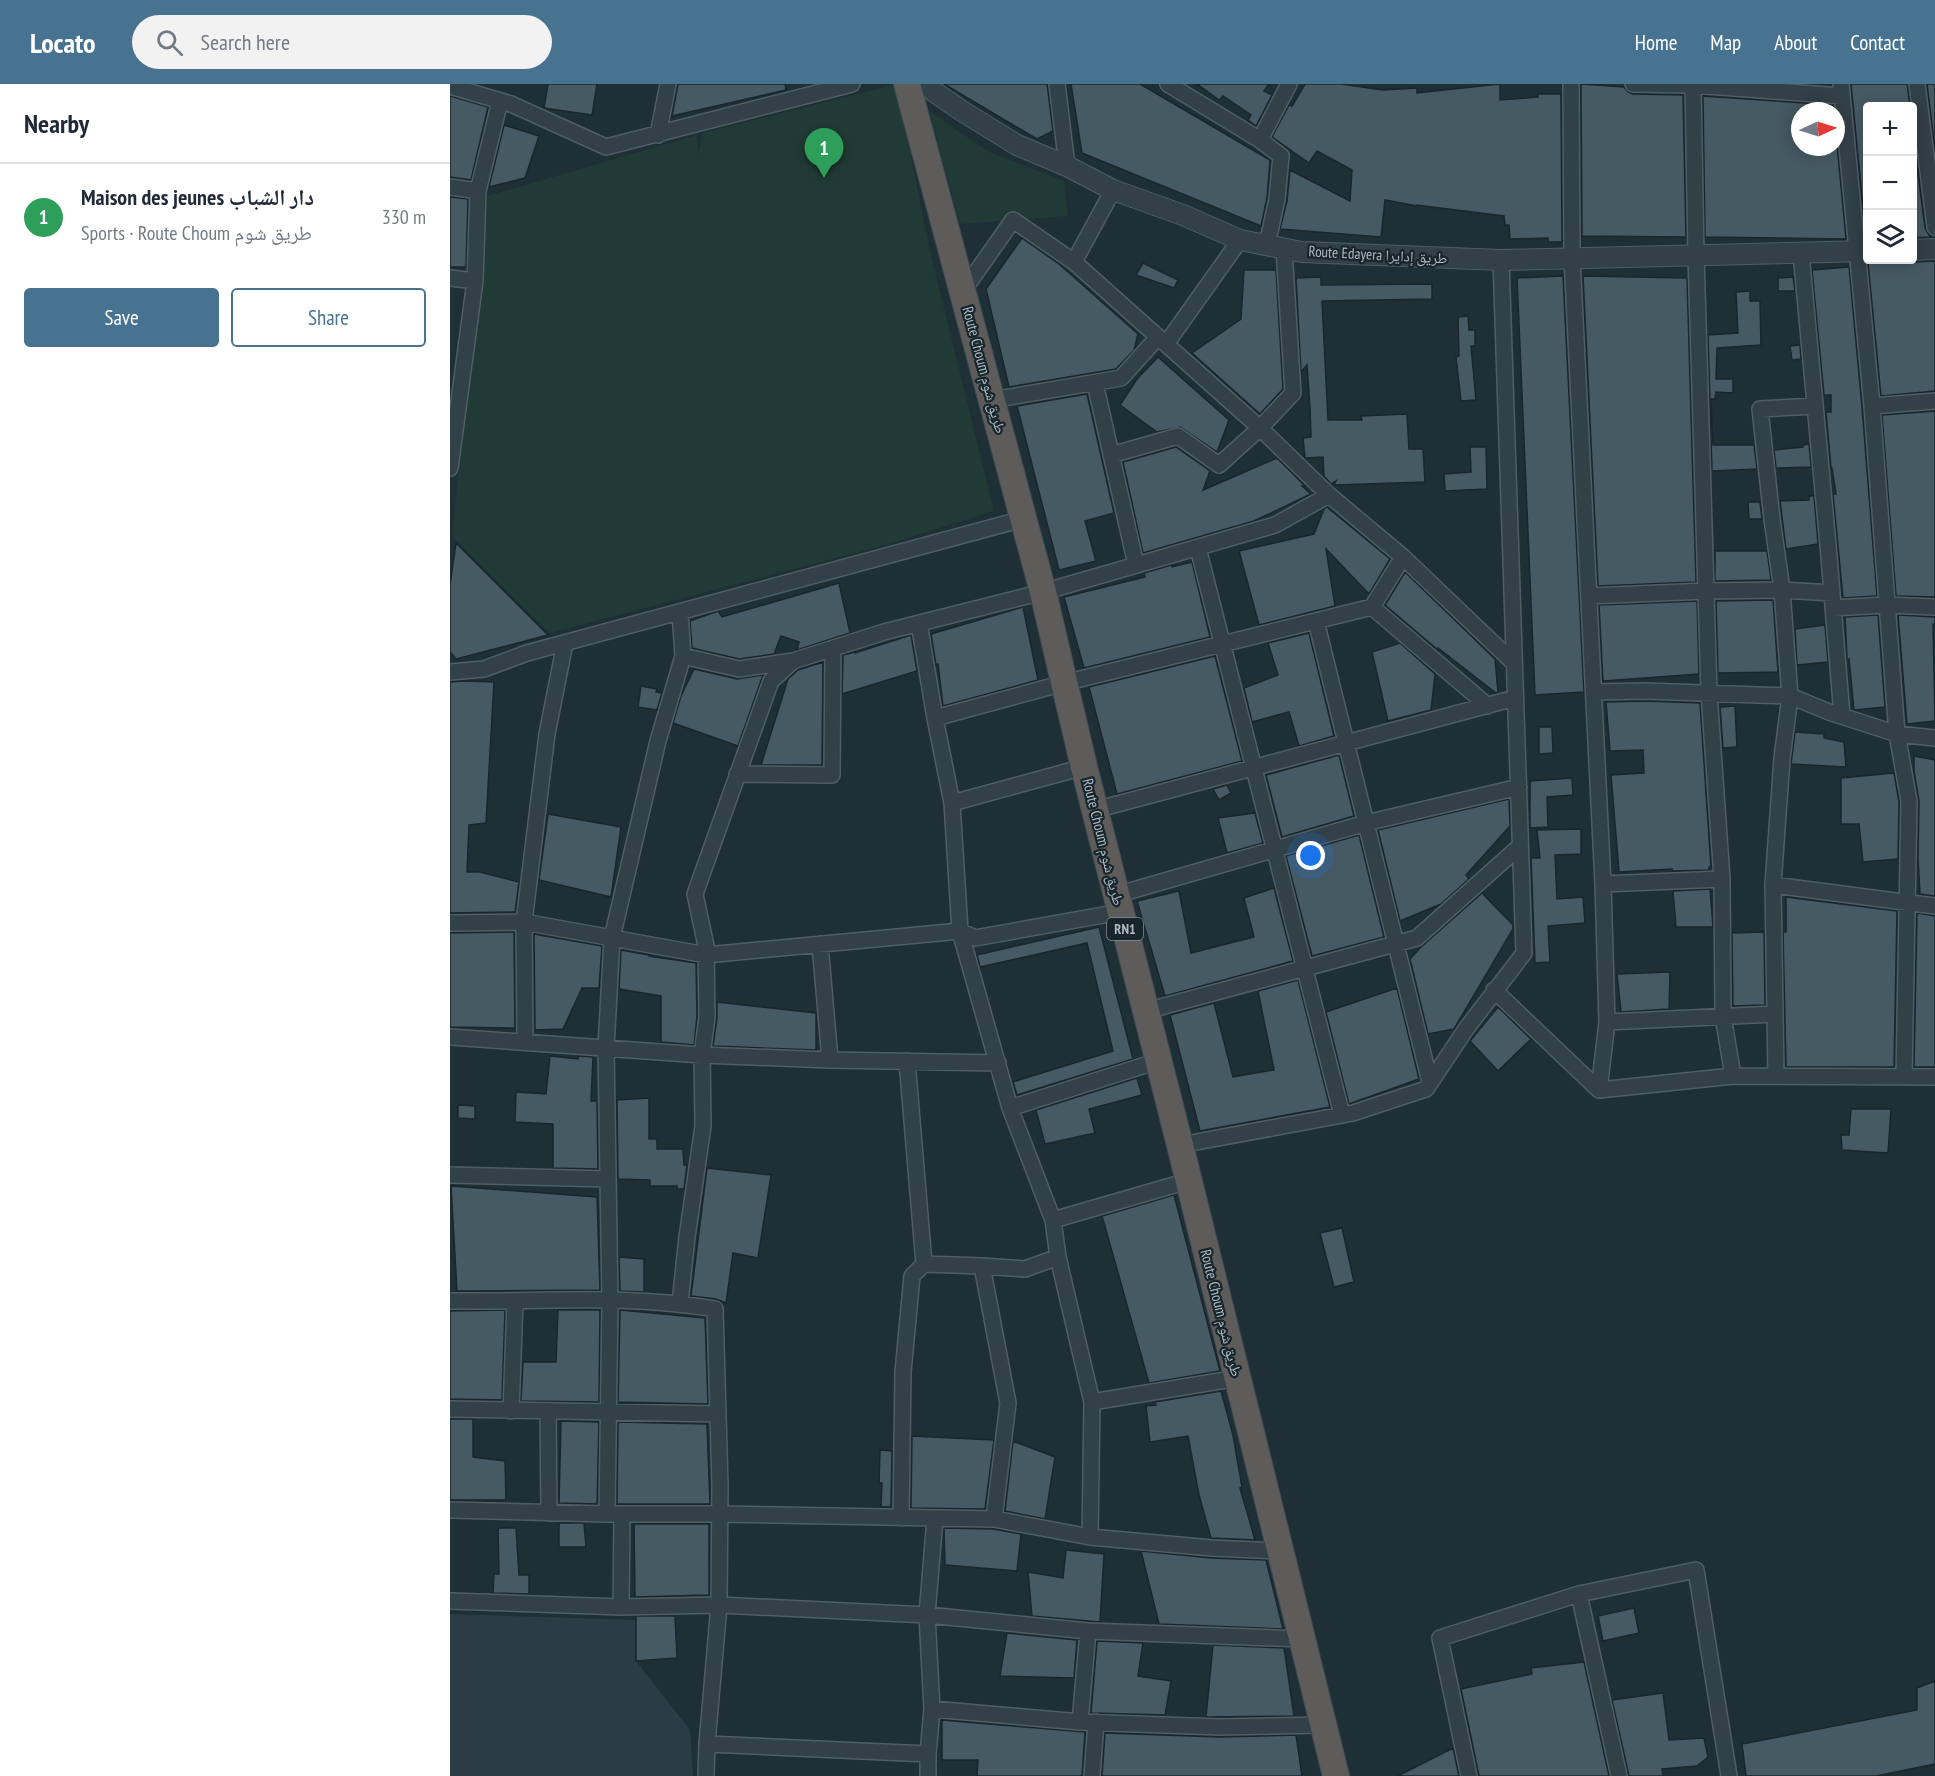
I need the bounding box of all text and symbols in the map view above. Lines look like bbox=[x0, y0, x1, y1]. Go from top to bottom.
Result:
search box bbox=[132, 15, 552, 69]
text: Locato bbox=[30, 24, 96, 61]
icon: search bbox=[153, 26, 186, 59]
text: Search here bbox=[201, 28, 290, 56]
text: Home bbox=[1635, 29, 1677, 56]
text: Map bbox=[1710, 29, 1741, 56]
text: About bbox=[1774, 29, 1817, 56]
text: Contact bbox=[1850, 29, 1905, 56]
north arrow bbox=[1791, 102, 1845, 156]
map controls bbox=[1863, 102, 1917, 264]
button: + bbox=[1863, 102, 1917, 156]
text: Nearby bbox=[24, 107, 89, 140]
pin: 1 bbox=[804, 128, 844, 178]
button: − bbox=[1863, 156, 1917, 210]
text: Maison des jeunes دار الشباب bbox=[81, 183, 314, 211]
text: 1 bbox=[39, 204, 48, 230]
text: 330 m bbox=[382, 204, 426, 230]
button: layers bbox=[1863, 210, 1917, 264]
text: Sports · Route Choum طريق شوم bbox=[81, 220, 312, 246]
street label: Route Edayera طريق إدايرا bbox=[1308, 241, 1448, 269]
button: Save bbox=[24, 288, 219, 347]
button: Share bbox=[231, 288, 426, 347]
street label: Route Choum طريق شوم bbox=[957, 304, 1011, 436]
street label: Route Choum طريق شوم bbox=[1078, 776, 1129, 908]
your location bbox=[1296, 841, 1325, 870]
road number: RN1 bbox=[1107, 918, 1143, 940]
street label: Route Choum طريق شوم bbox=[1196, 1247, 1247, 1379]

